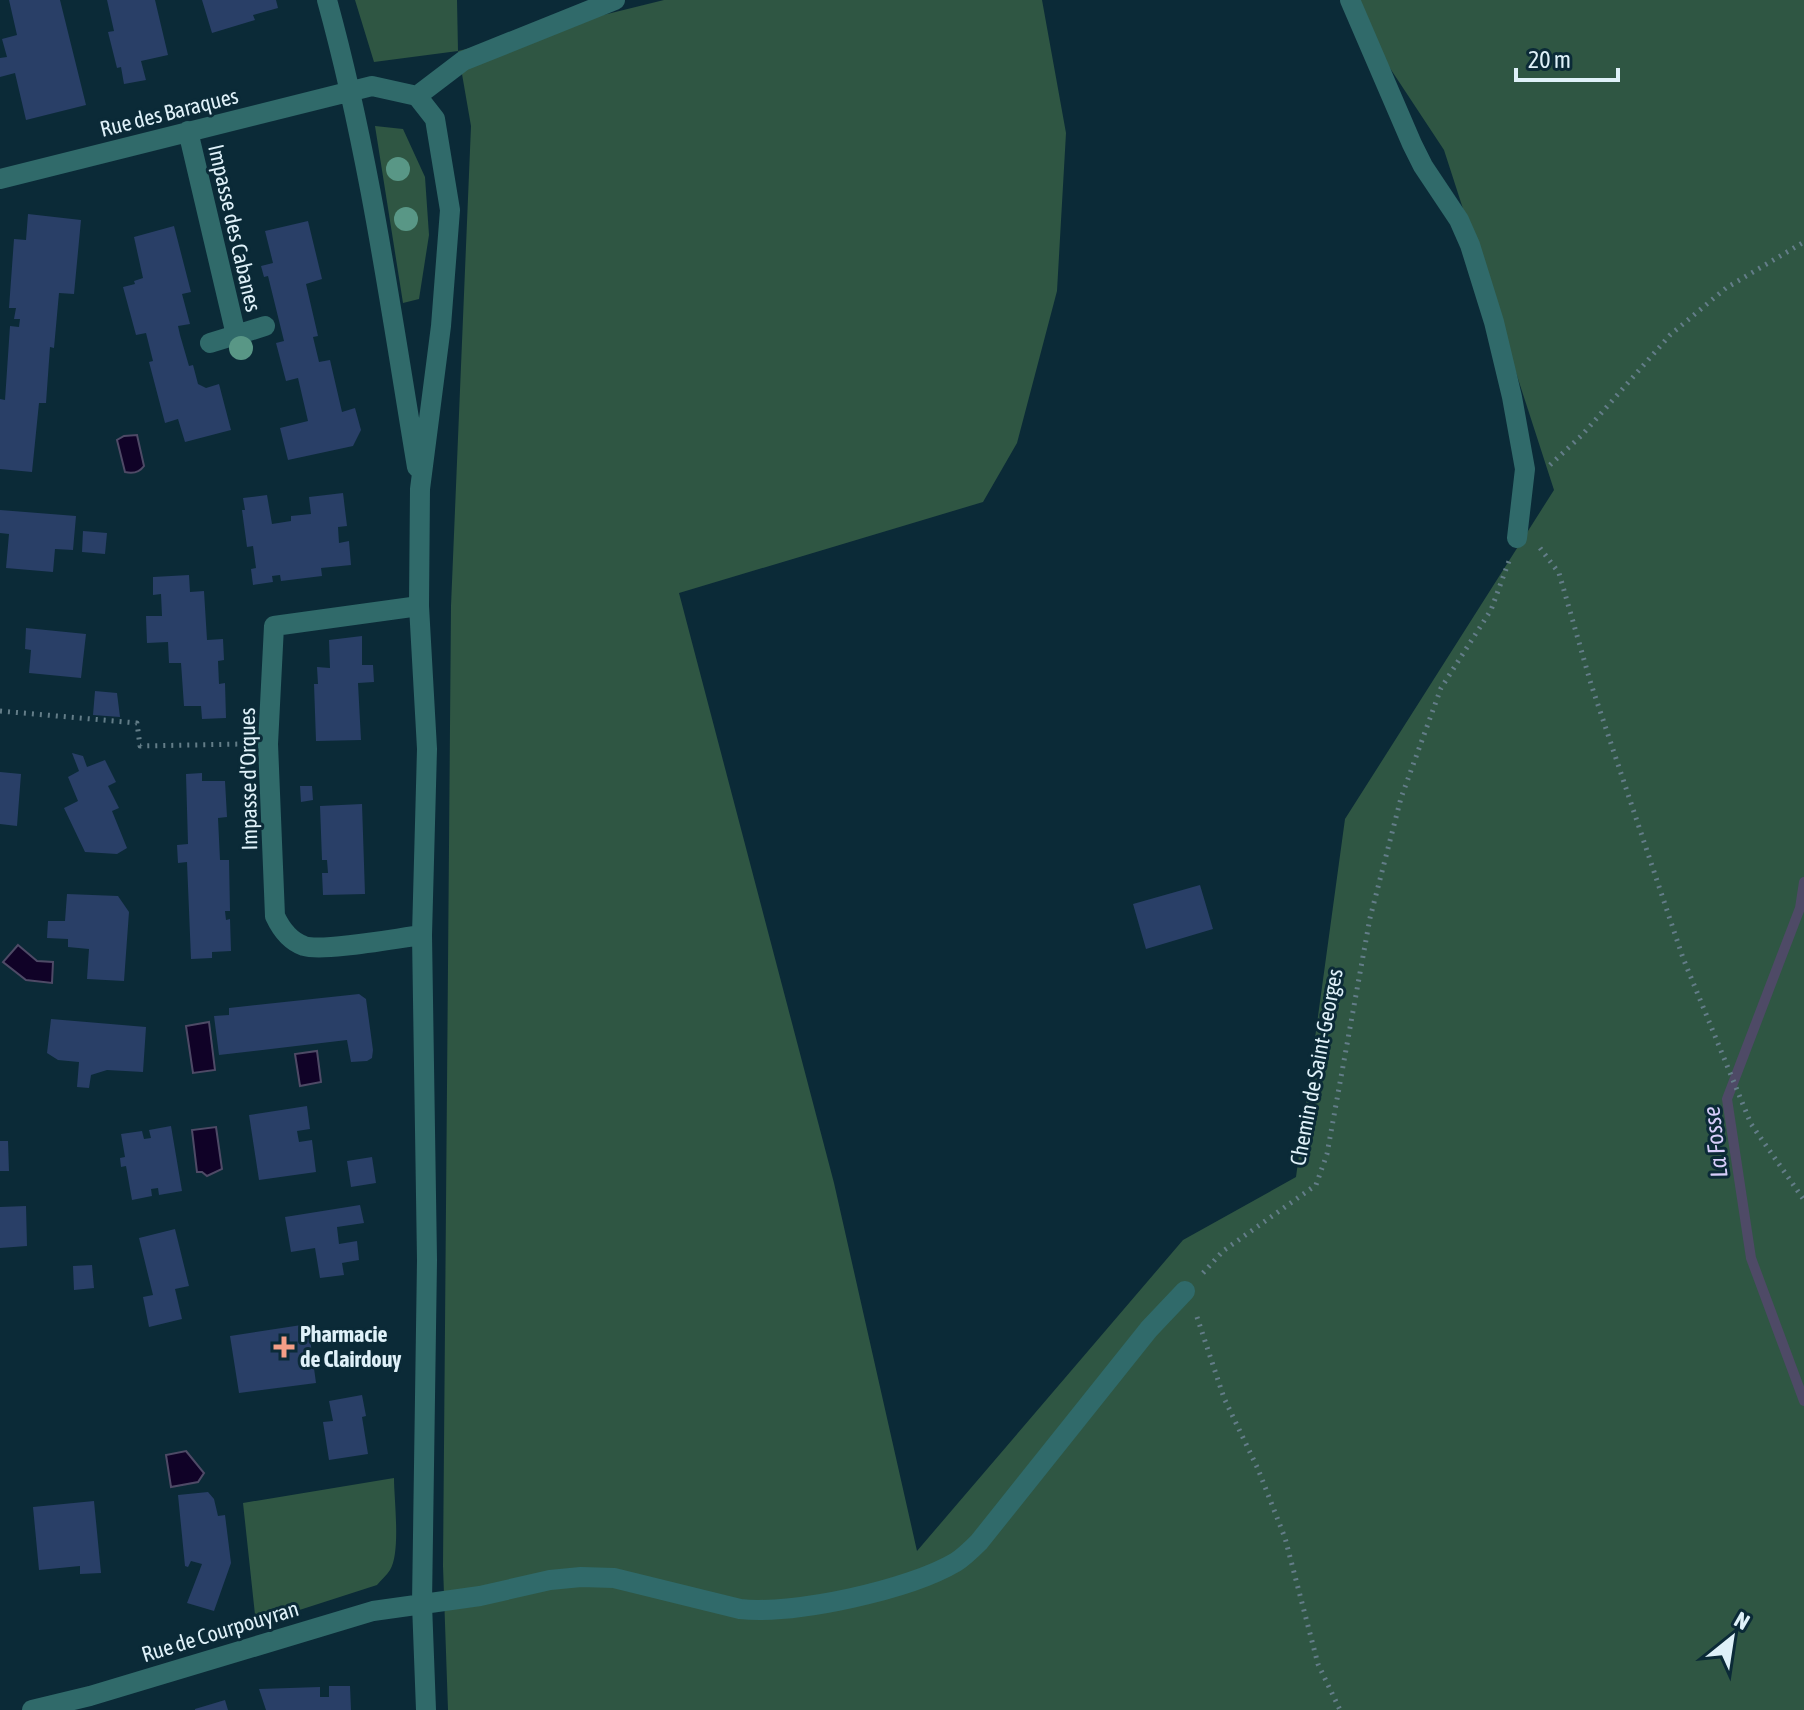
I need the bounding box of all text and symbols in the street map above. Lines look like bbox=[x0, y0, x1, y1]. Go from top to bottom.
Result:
scale bar bbox=[1516, 32, 1618, 82]
text: 20 m bbox=[1528, 46, 1571, 73]
street label: Rue des Baraques bbox=[97, 82, 241, 142]
street label: Impasse des Cabanes bbox=[203, 142, 267, 314]
street label: Impasse d'Orques bbox=[234, 707, 262, 851]
street label: Chemin de Saint-Georges bbox=[1284, 966, 1348, 1168]
water label: La Fosse bbox=[1697, 1105, 1733, 1179]
place label: Pharmacie de Clairdouy bbox=[300, 1321, 401, 1372]
marker: Pharmacie de Clairdouy bbox=[275, 1338, 293, 1356]
street label: Rue de Courpouyran bbox=[138, 1595, 302, 1667]
north arrow bbox=[1692, 1598, 1772, 1678]
text: N bbox=[1730, 1606, 1754, 1635]

